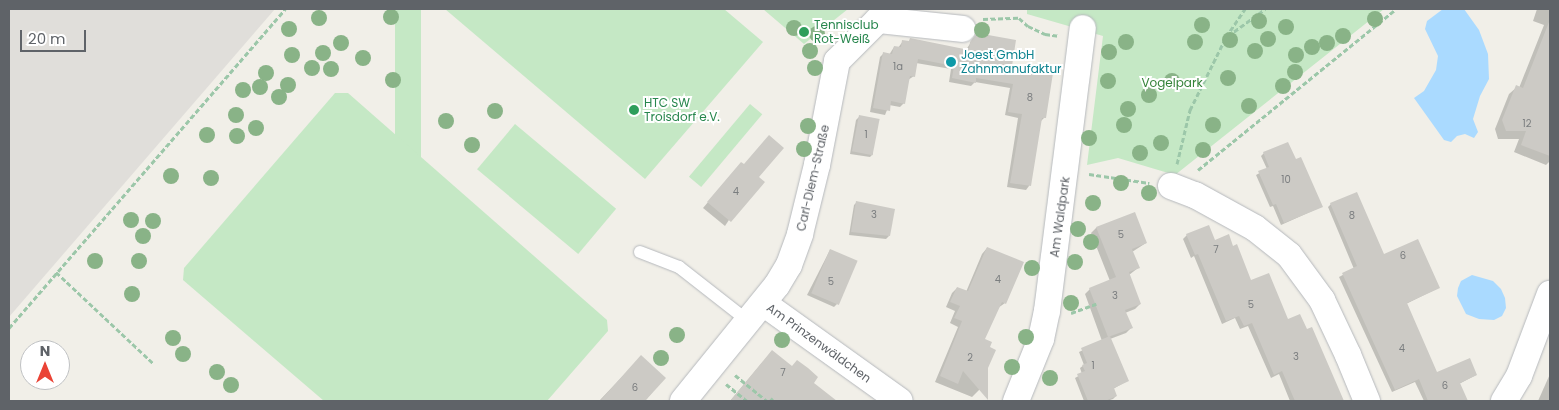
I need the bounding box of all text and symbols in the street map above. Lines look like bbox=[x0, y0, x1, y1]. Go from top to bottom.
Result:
place label: Tennisclub Rot-Weiß bbox=[814, 18, 879, 46]
scale bar bbox=[22, 20, 89, 52]
marker: Tennisclub Rot-Weiß bbox=[798, 26, 810, 38]
text: 20 m bbox=[28, 28, 66, 49]
place label: Joest GmbH Zahnmanufaktur bbox=[961, 48, 1062, 76]
marker: Joest GmbH Zahnmanufaktur bbox=[945, 56, 957, 68]
house number: 1a bbox=[893, 61, 903, 73]
park label: Vogelpark bbox=[1141, 76, 1203, 90]
house number: 8 bbox=[1027, 92, 1033, 104]
place label: HTC SW Troisdorf e.V. bbox=[644, 96, 720, 124]
marker: HTC SW Troisdorf e.V. bbox=[628, 104, 640, 116]
house number: 12 bbox=[1523, 118, 1531, 130]
street label: Carl-Diem-Straße bbox=[794, 123, 832, 233]
house number: 1 bbox=[864, 129, 868, 141]
house number: 10 bbox=[1281, 174, 1291, 186]
street label: Am Waldpark bbox=[1047, 176, 1073, 258]
house number: 4 bbox=[733, 186, 739, 198]
house number: 3 bbox=[871, 209, 877, 221]
house number: 8 bbox=[1349, 210, 1355, 222]
house number: 5 bbox=[1118, 229, 1124, 241]
house number: 7 bbox=[1213, 244, 1219, 256]
house number: 6 bbox=[1400, 250, 1406, 262]
house number: 4 bbox=[995, 274, 1001, 286]
house number: 5 bbox=[828, 276, 834, 288]
house number: 3 bbox=[1112, 290, 1118, 302]
house number: 5 bbox=[1248, 299, 1254, 311]
street label: Am Prinzenwäldchen bbox=[764, 300, 874, 386]
north arrow bbox=[20, 340, 70, 390]
text: N bbox=[40, 341, 50, 361]
house number: 4 bbox=[1399, 343, 1405, 355]
house number: 3 bbox=[1293, 351, 1299, 363]
house number: 2 bbox=[967, 352, 973, 364]
house number: 1 bbox=[1091, 360, 1095, 372]
house number: 7 bbox=[780, 367, 786, 379]
house number: 6 bbox=[1442, 380, 1448, 392]
house number: 6 bbox=[632, 382, 638, 394]

